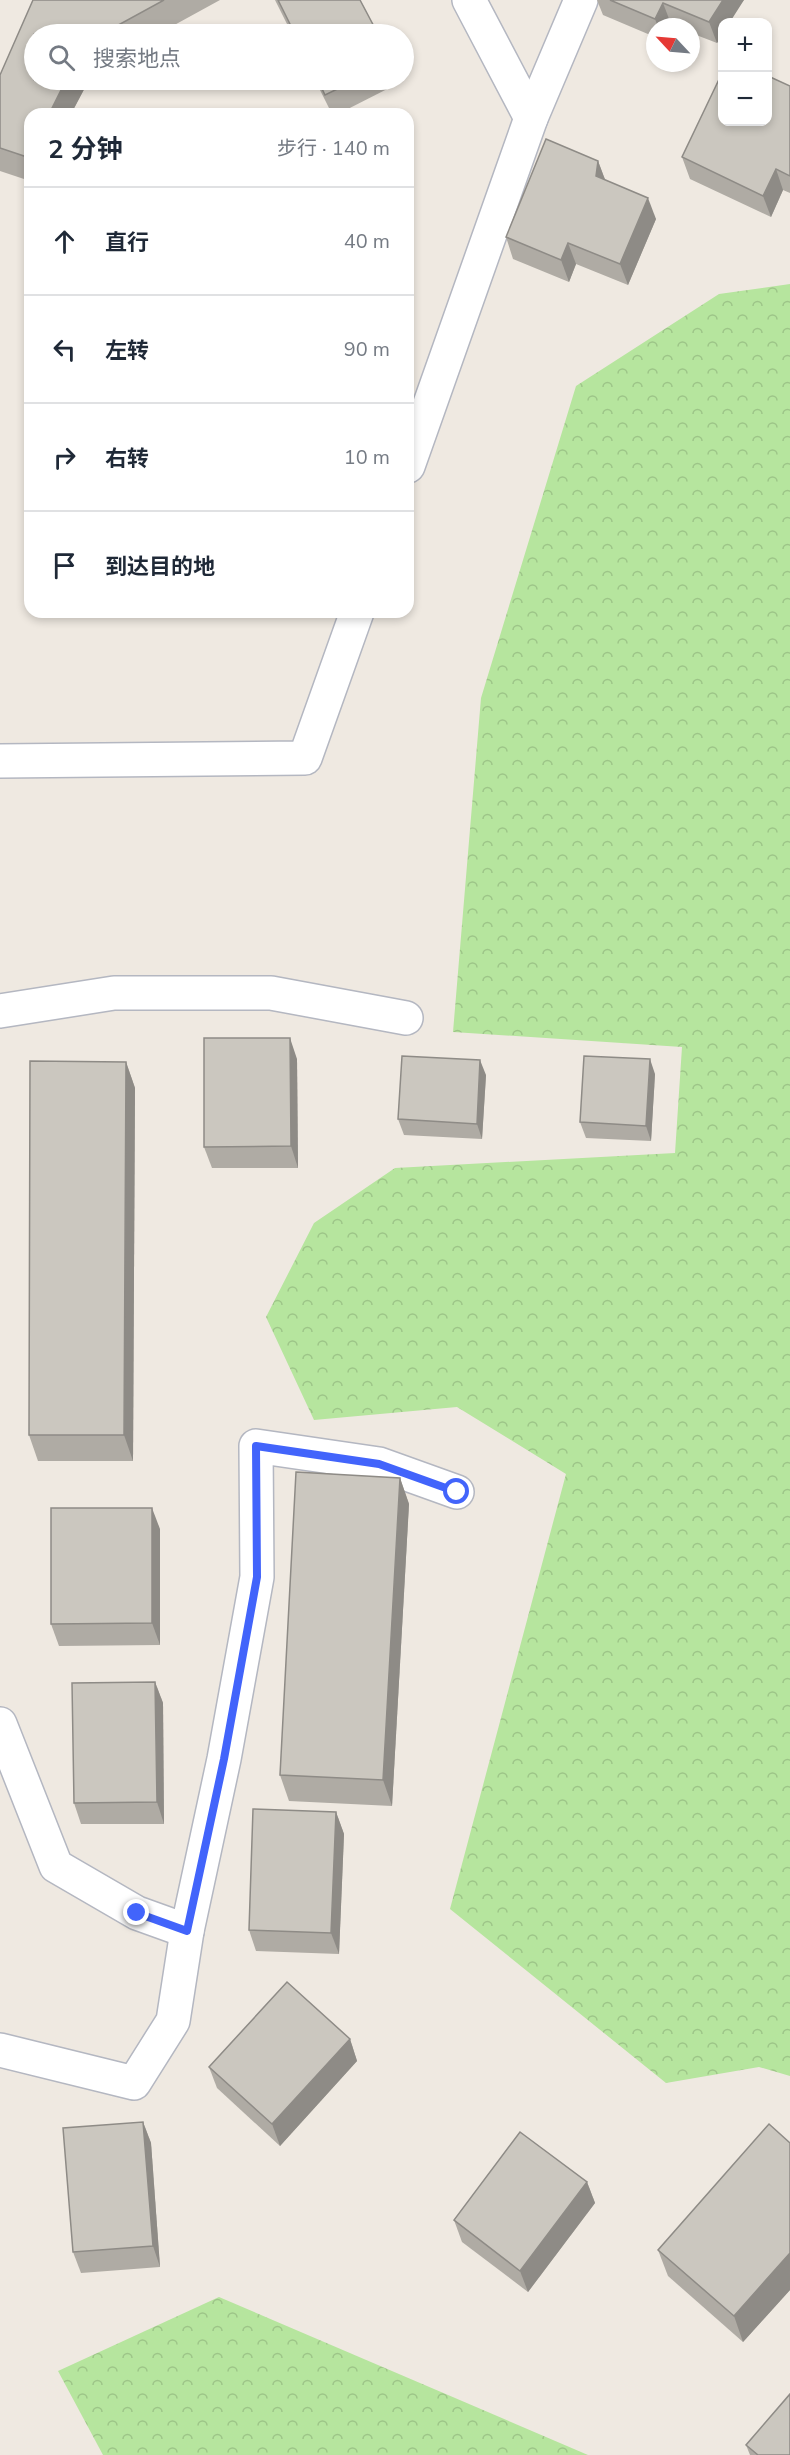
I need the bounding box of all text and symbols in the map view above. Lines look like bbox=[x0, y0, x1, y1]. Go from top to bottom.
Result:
north arrow bbox=[646, 18, 700, 72]
map controls bbox=[718, 18, 772, 126]
button: + bbox=[718, 18, 772, 72]
search box bbox=[24, 24, 414, 90]
icon: search bbox=[45, 41, 78, 74]
text: 搜索地点 bbox=[93, 44, 181, 74]
button: − bbox=[718, 72, 772, 126]
text: 2 分钟 bbox=[48, 132, 123, 167]
text: 步行 · 140 m bbox=[277, 135, 390, 162]
icon: ahead bbox=[48, 225, 81, 258]
text: 直行 bbox=[105, 228, 149, 258]
text: 40 m bbox=[344, 228, 390, 255]
icon: left bbox=[48, 333, 81, 366]
text: 左转 bbox=[105, 336, 149, 366]
text: 90 m bbox=[344, 336, 390, 363]
icon: right bbox=[48, 441, 81, 474]
text: 右转 bbox=[105, 444, 149, 474]
text: 10 m bbox=[344, 444, 390, 471]
icon: arrive bbox=[48, 549, 81, 582]
text: 到达目的地 bbox=[105, 552, 215, 582]
route start bbox=[443, 1478, 469, 1504]
route end bbox=[123, 1899, 149, 1925]

